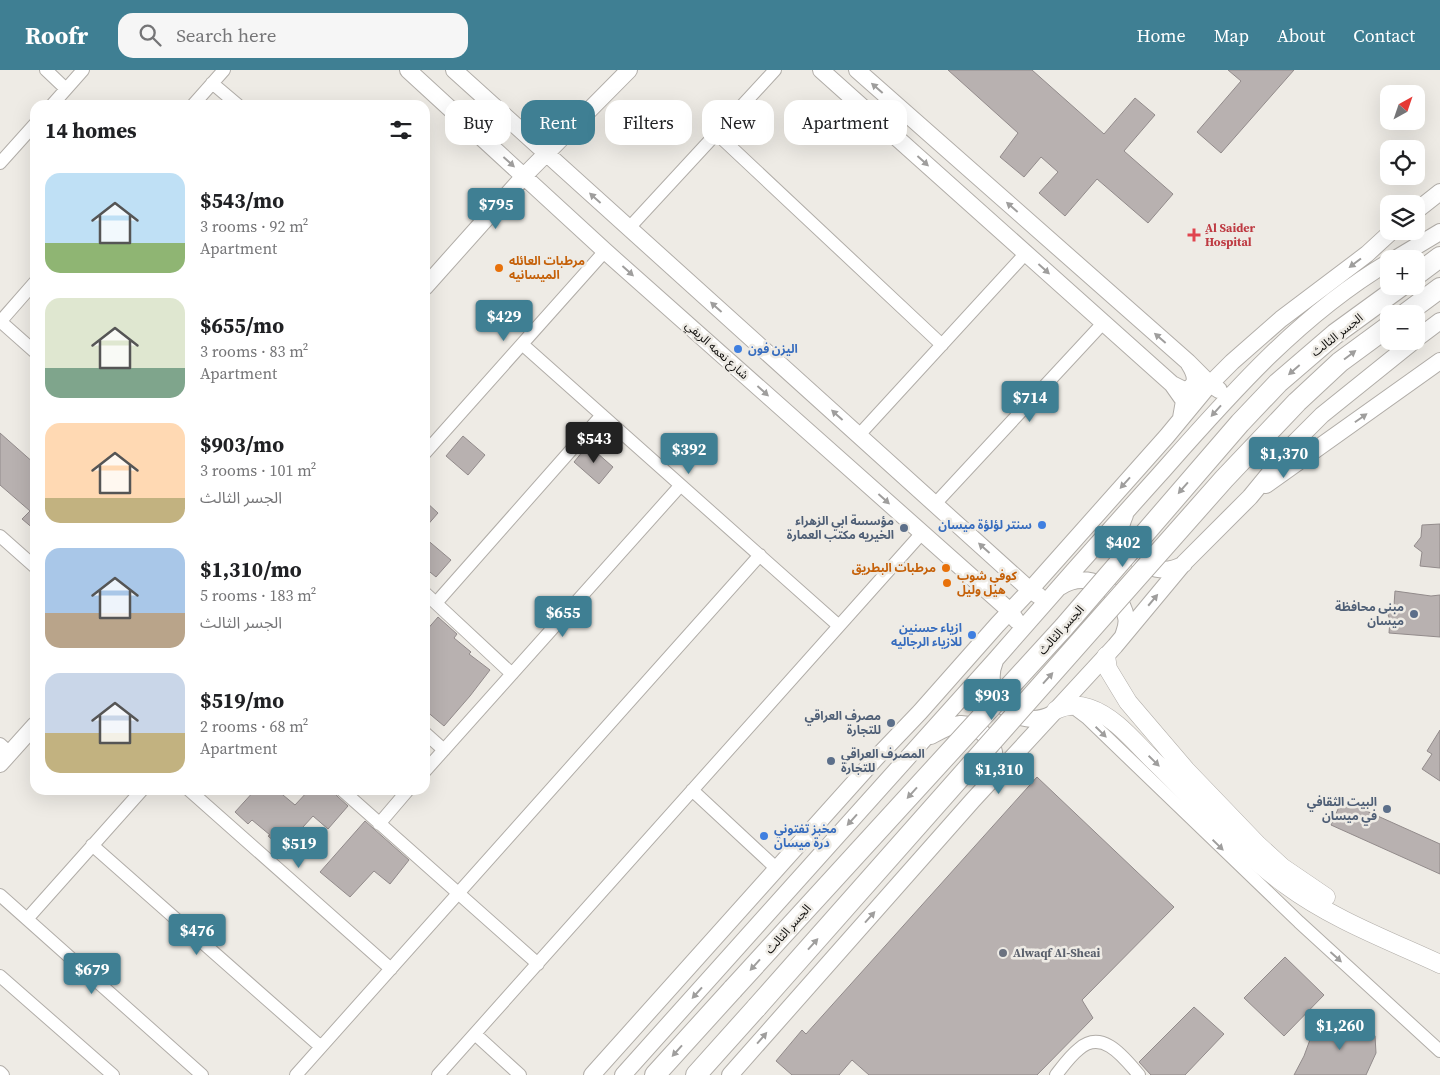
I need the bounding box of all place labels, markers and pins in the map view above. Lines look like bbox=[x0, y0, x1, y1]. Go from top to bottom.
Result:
pin: $795 bbox=[466, 188, 526, 230]
place label: ِAl Saider Hospital bbox=[1205, 220, 1256, 250]
marker: ِAl Saider Hospital bbox=[1187, 228, 1201, 242]
place label: مرطبات العائله الميسانيه bbox=[509, 253, 585, 283]
marker: مرطبات العائله الميسانيه bbox=[493, 262, 505, 274]
pin: $429 bbox=[474, 300, 534, 342]
place label: اليزن فون bbox=[748, 341, 798, 357]
marker: اليزن فون bbox=[732, 343, 744, 355]
pin: $714 bbox=[1000, 380, 1060, 423]
pin: $543 bbox=[564, 422, 624, 464]
pin: $392 bbox=[659, 432, 719, 475]
pin: $1,370 bbox=[1243, 436, 1325, 479]
place label: مؤسسة ابي الزهراء الخيريه مكتب العمارة bbox=[787, 513, 894, 543]
place label: سنتر لؤلؤة ميسان bbox=[938, 517, 1032, 533]
marker: سنتر لؤلؤة ميسان bbox=[1036, 519, 1048, 531]
marker: مؤسسة ابي الزهراء الخيريه مكتب العمارة bbox=[898, 522, 910, 534]
pin: $402 bbox=[1093, 526, 1153, 568]
place label: مرطبات البطريق bbox=[852, 560, 936, 576]
marker: مرطبات البطريق bbox=[940, 562, 952, 574]
place label: كوفي شوب هيل وليل bbox=[957, 568, 1017, 598]
marker: كوفي شوب هيل وليل bbox=[941, 577, 953, 589]
pin: $655 bbox=[533, 596, 593, 638]
place label: مبنى محافظة ميسان bbox=[1335, 599, 1404, 629]
marker: مبنى محافظة ميسان bbox=[1408, 608, 1420, 620]
place label: ازياء حسنين للازياء الرجاليه bbox=[891, 620, 962, 650]
marker: ازياء حسنين للازياء الرجاليه bbox=[966, 629, 978, 641]
pin: $903 bbox=[962, 678, 1022, 721]
place label: مصرف العراقي للتجارة bbox=[805, 708, 881, 738]
marker: مصرف العراقي للتجارة bbox=[885, 717, 897, 729]
place label: المصرف العراقي للتجارة bbox=[841, 746, 925, 776]
pin: $1,310 bbox=[958, 752, 1040, 795]
marker: المصرف العراقي للتجارة bbox=[825, 755, 837, 767]
place label: البيت الثقافي في ميسان bbox=[1307, 794, 1377, 826]
marker: البيت الثقافي في ميسان bbox=[1381, 803, 1393, 815]
place label: مخبز تفتوني درة ميسان bbox=[774, 821, 837, 851]
pin: $519 bbox=[269, 826, 329, 869]
marker: مخبز تفتوني درة ميسان bbox=[758, 830, 770, 842]
pin: $476 bbox=[167, 914, 227, 956]
place label: Alwaqf Al-Sheai bbox=[1013, 945, 1101, 961]
marker: Alwaqf Al-Sheai bbox=[997, 947, 1009, 959]
pin: $679 bbox=[62, 952, 122, 995]
pin: $1,260 bbox=[1299, 1008, 1381, 1051]

